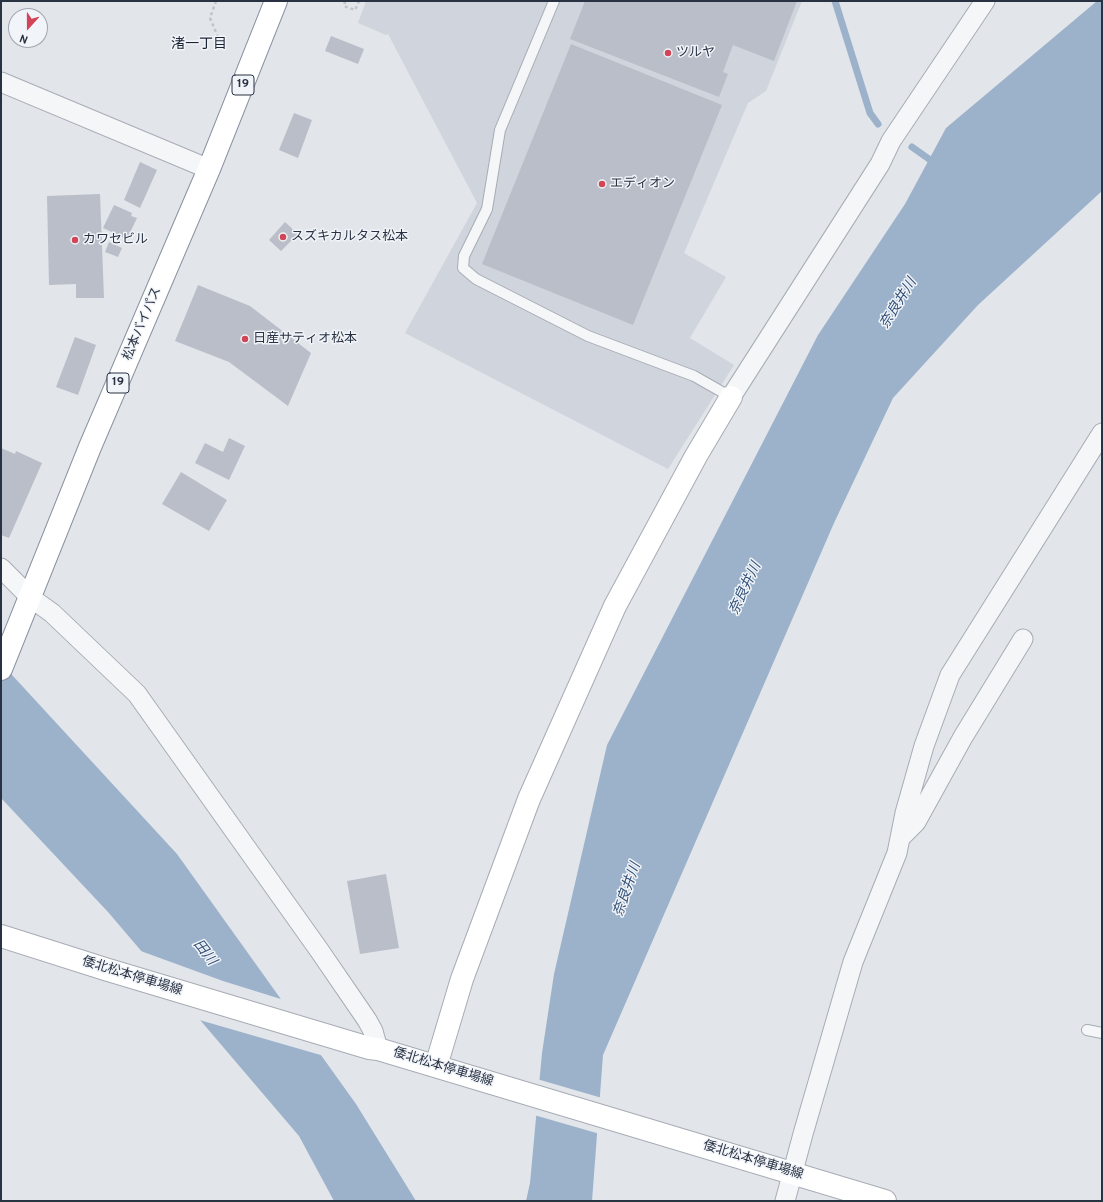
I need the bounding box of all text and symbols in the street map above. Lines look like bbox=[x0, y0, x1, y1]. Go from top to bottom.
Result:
north arrow bbox=[8, 8, 48, 48]
text: N bbox=[18, 30, 30, 46]
district label: 渚一丁目 bbox=[171, 37, 227, 53]
place label: ツルヤ bbox=[676, 45, 715, 61]
marker: ツルヤ bbox=[663, 48, 673, 58]
road number: 19 bbox=[232, 75, 254, 95]
place label: エディオン bbox=[610, 176, 675, 192]
marker: エディオン bbox=[597, 179, 607, 189]
place label: スズキカルタス松本 bbox=[291, 229, 408, 245]
place label: カワセビル bbox=[83, 232, 148, 248]
marker: スズキカルタス松本 bbox=[278, 232, 288, 242]
marker: カワセビル bbox=[70, 235, 80, 245]
water label: 奈良井川 bbox=[877, 276, 921, 332]
street label: 松本バイパス bbox=[121, 285, 165, 363]
place label: 日産サティオ松本 bbox=[253, 331, 357, 347]
marker: 日産サティオ松本 bbox=[240, 334, 250, 344]
road number: 19 bbox=[107, 373, 129, 393]
water label: 奈良井川 bbox=[727, 560, 765, 618]
water label: 奈良井川 bbox=[611, 861, 645, 919]
water label: 田川 bbox=[189, 937, 219, 969]
street label: 倭北松本停車場線 bbox=[80, 954, 184, 1000]
street label: 倭北松本停車場線 bbox=[391, 1045, 495, 1091]
street label: 倭北松本停車場線 bbox=[701, 1138, 805, 1184]

